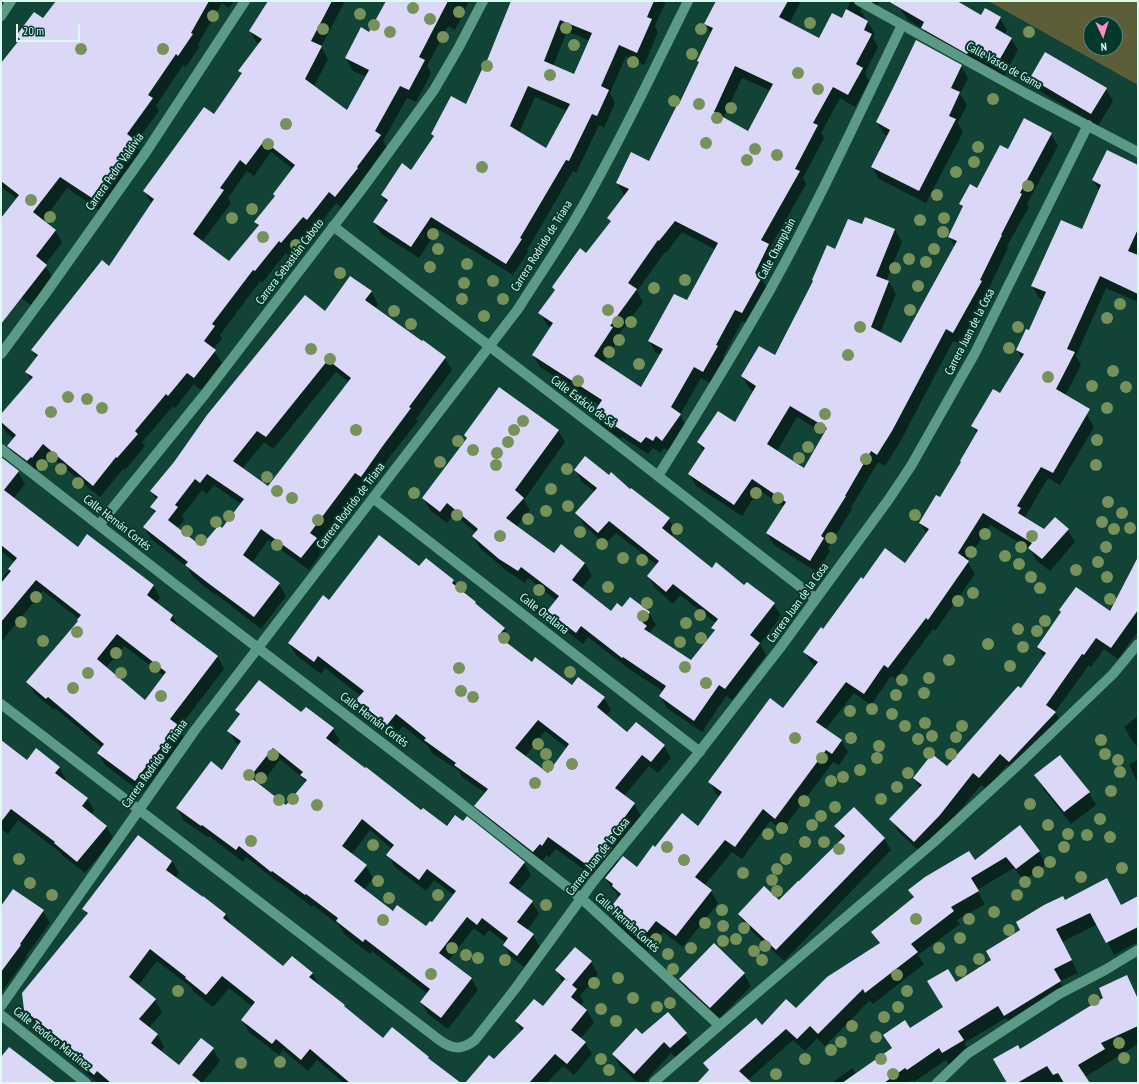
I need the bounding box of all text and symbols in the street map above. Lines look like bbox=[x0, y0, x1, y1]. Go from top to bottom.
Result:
scale bar bbox=[18, 16, 82, 42]
north arrow bbox=[1083, 16, 1123, 56]
text: 20 m bbox=[23, 23, 44, 38]
street label: Calle Vasco de Gama bbox=[963, 39, 1045, 93]
text: N bbox=[1100, 40, 1107, 54]
street label: Carrera Pedro Valdivia bbox=[83, 131, 147, 213]
street label: Carrera Rodrido de Triana bbox=[508, 198, 576, 294]
street label: Carrera Sebastián Caboto bbox=[253, 216, 327, 308]
street label: Calle Champlain bbox=[755, 216, 799, 282]
street label: Carrera Juan de la Cosa bbox=[942, 286, 998, 378]
street label: Calle Estácio de Sá bbox=[548, 373, 618, 431]
street label: Carrera Rodrido de Triana bbox=[314, 460, 388, 552]
street label: Calle Hernán Cortés bbox=[80, 492, 154, 554]
street label: Carrera Juan de la Cosa bbox=[764, 560, 832, 646]
street label: Calle Orellana bbox=[517, 590, 571, 638]
street label: Calle Hernán Cortés bbox=[337, 690, 411, 750]
street label: Carrera Rodrido de Triana bbox=[119, 717, 191, 811]
street label: Carrera Juan de la Cosa bbox=[563, 815, 633, 899]
street label: Calle Hernán Cortés bbox=[592, 890, 662, 956]
street label: Calle Teodoro Martínez bbox=[10, 1004, 94, 1074]

